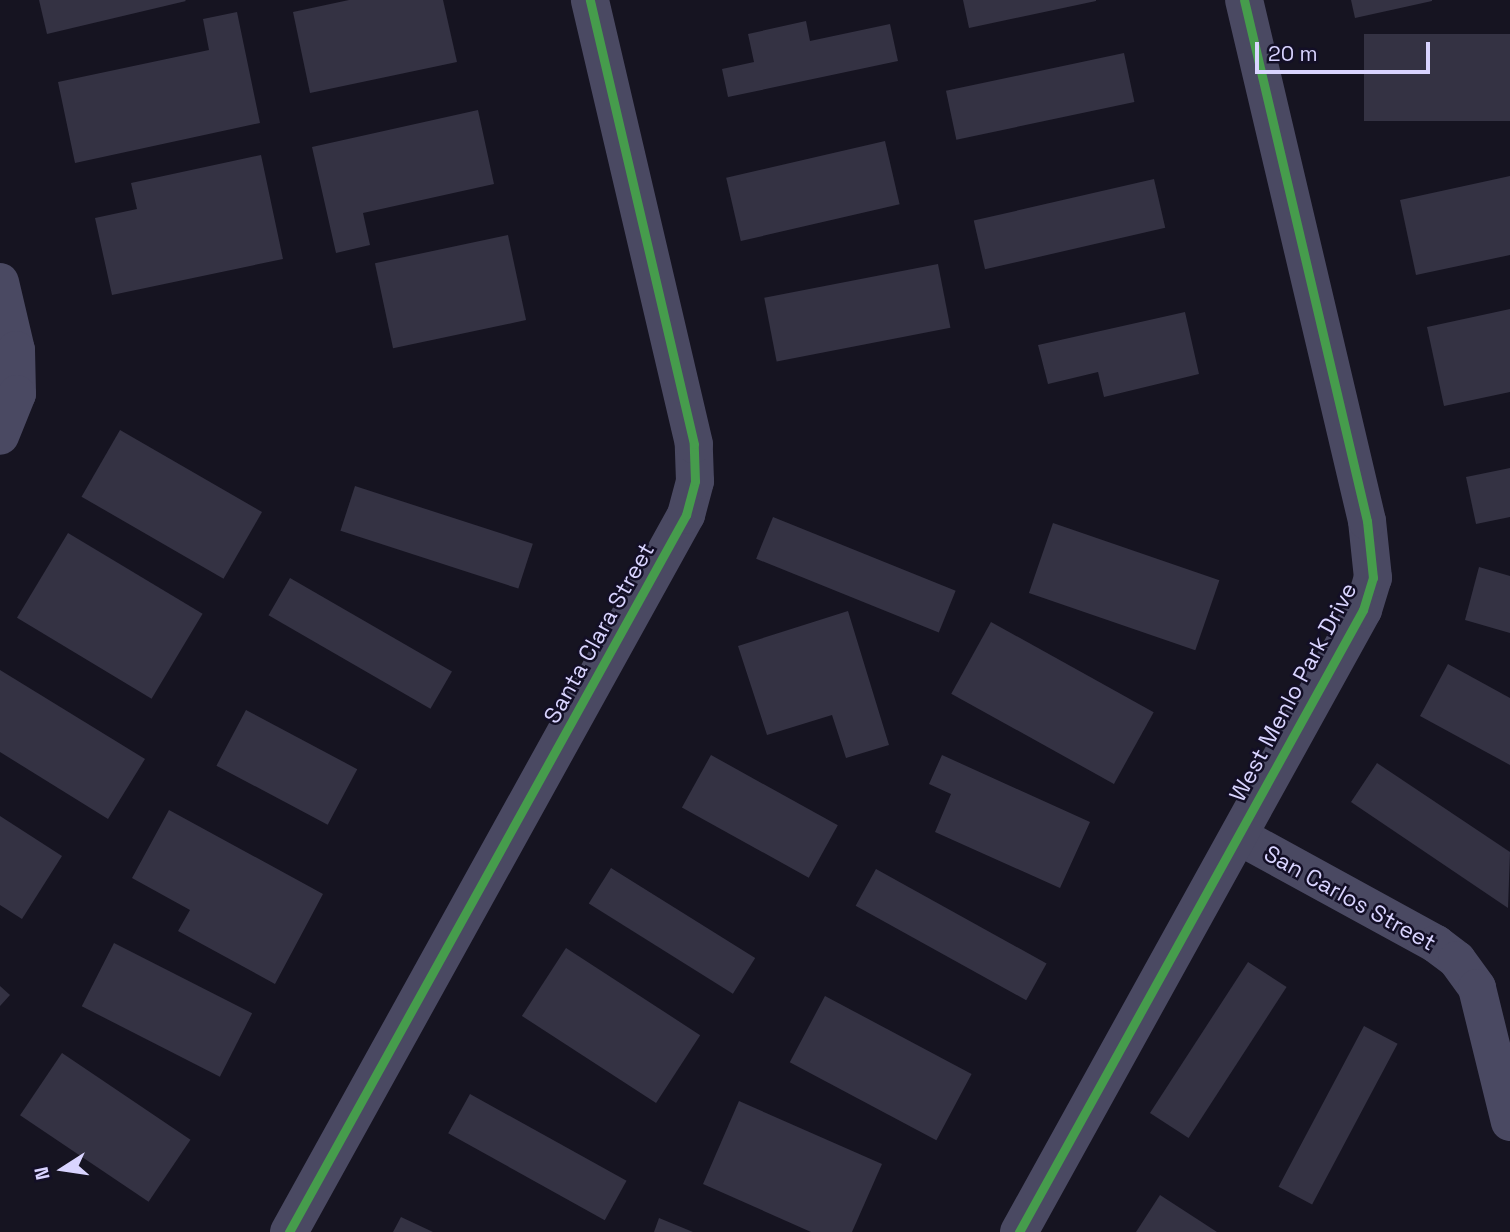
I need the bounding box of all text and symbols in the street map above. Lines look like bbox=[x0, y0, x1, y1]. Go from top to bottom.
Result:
scale bar bbox=[1258, 28, 1433, 72]
text: 20 m bbox=[1268, 40, 1318, 67]
street label: Santa Clara Street bbox=[538, 538, 660, 728]
street label: West Menlo Park Drive bbox=[1224, 578, 1362, 806]
street label: San Carlos Street bbox=[1259, 839, 1441, 957]
north arrow bbox=[28, 1134, 98, 1204]
text: N bbox=[28, 1165, 56, 1182]

